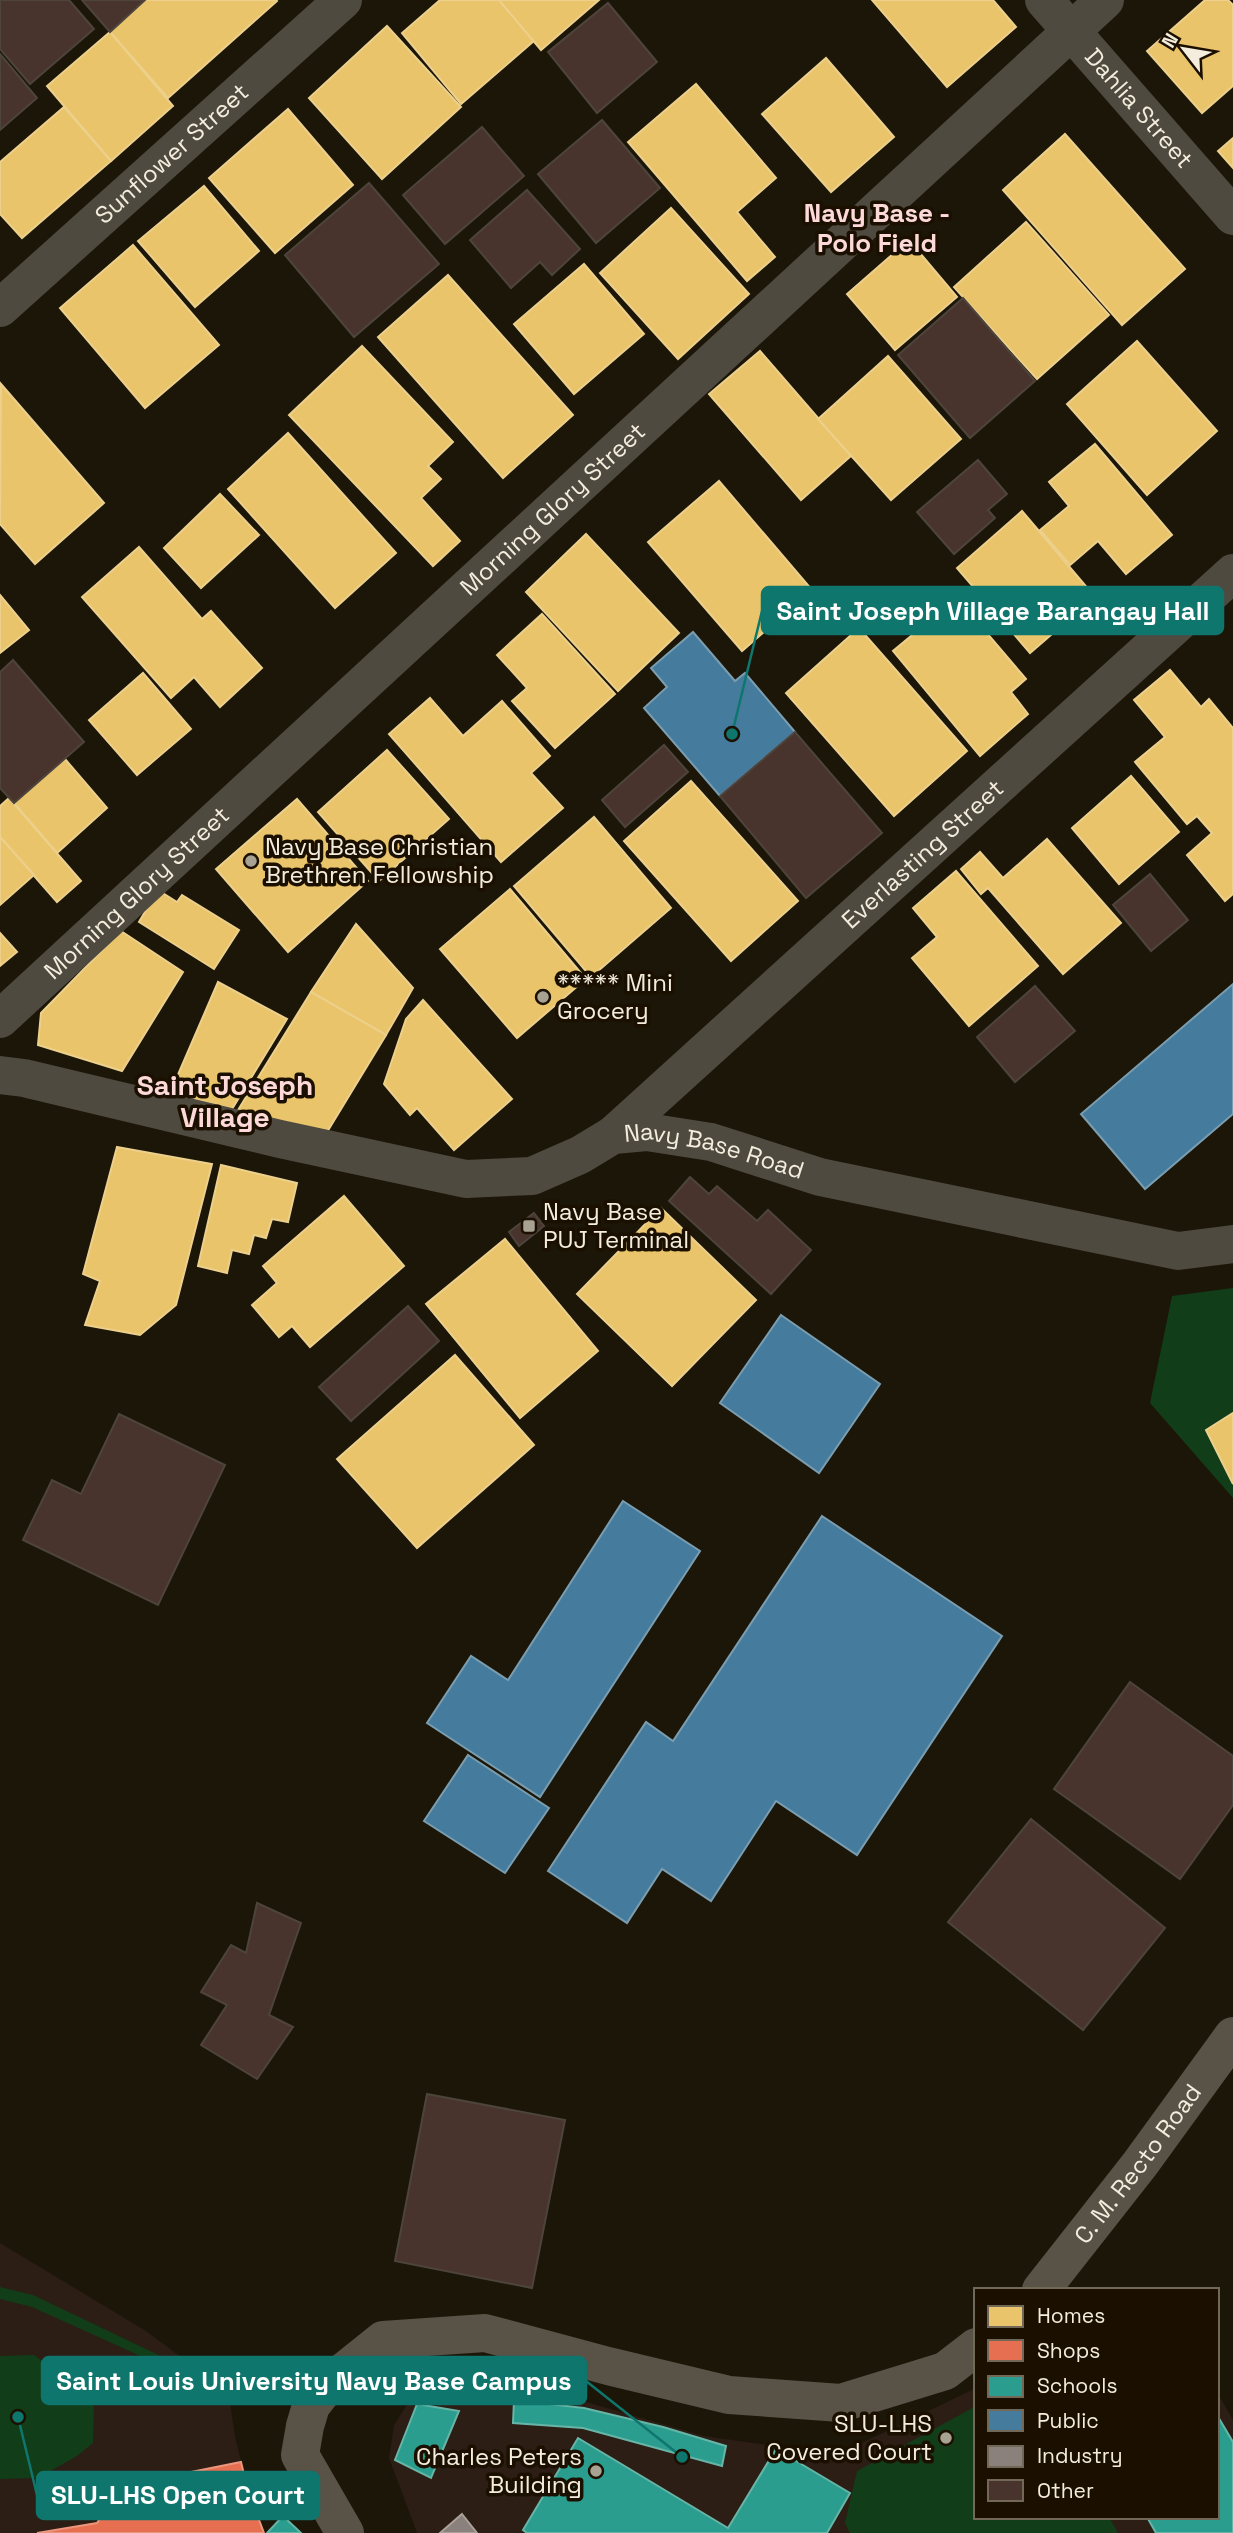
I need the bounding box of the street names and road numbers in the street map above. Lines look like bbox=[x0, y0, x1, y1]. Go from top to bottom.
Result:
street label: Dahlia Street bbox=[1078, 42, 1200, 175]
street label: Sunflower Street bbox=[88, 76, 255, 230]
street label: Morning Glory Street bbox=[453, 416, 652, 602]
street label: Everlasting Street bbox=[835, 773, 1010, 935]
street label: Morning Glory Street bbox=[37, 799, 236, 986]
street label: Navy Base Road bbox=[623, 1115, 808, 1186]
street label: C. M. Recto Road bbox=[1067, 2078, 1208, 2250]

